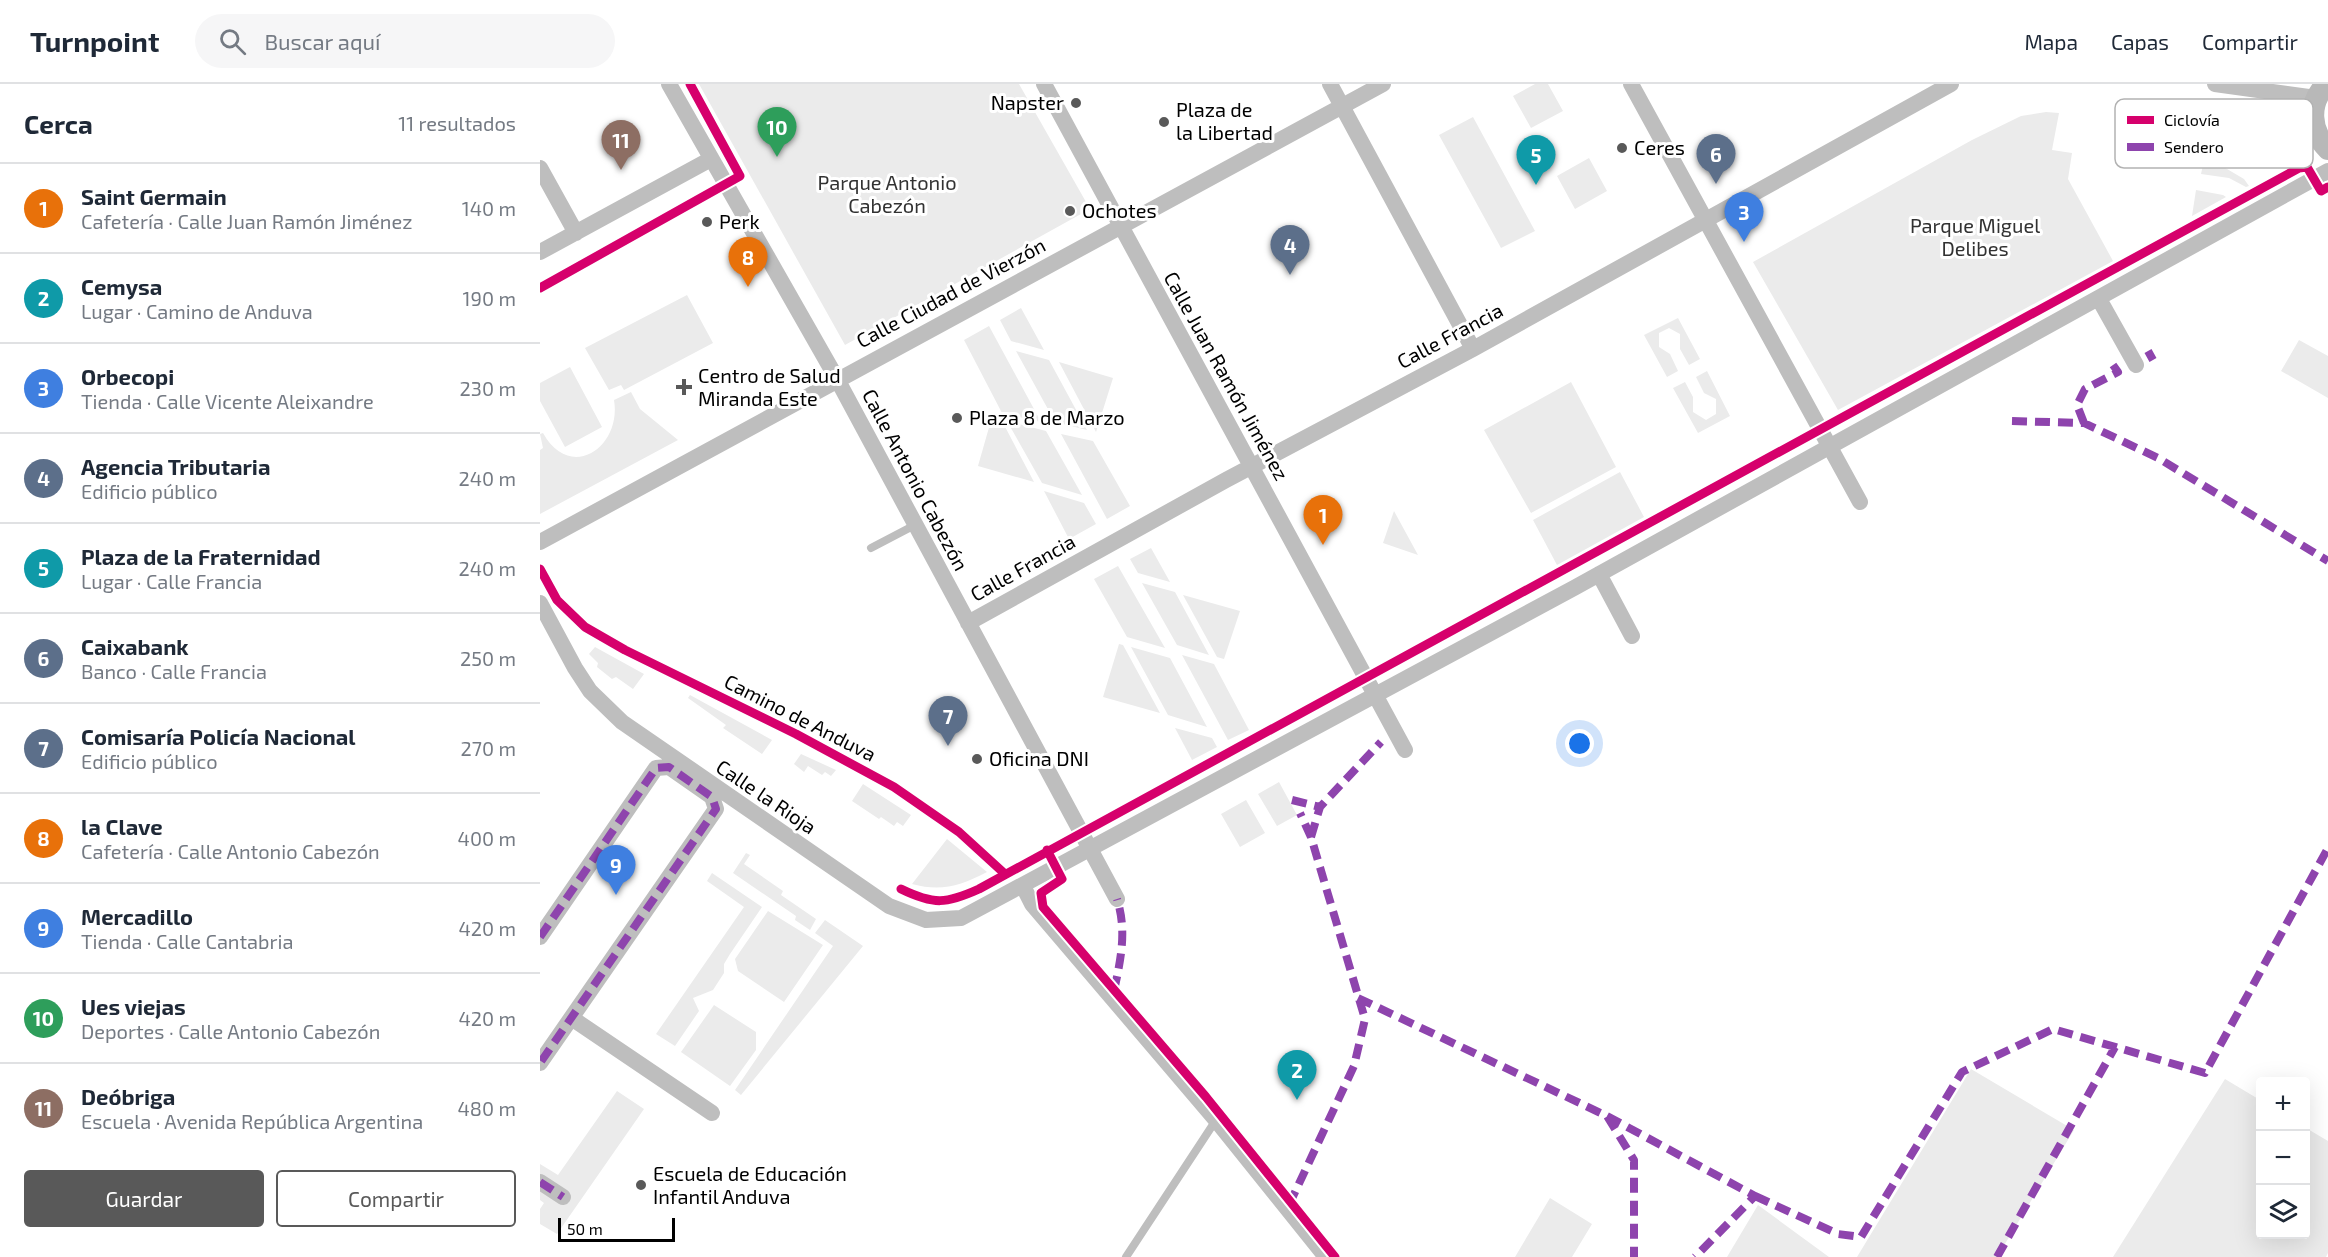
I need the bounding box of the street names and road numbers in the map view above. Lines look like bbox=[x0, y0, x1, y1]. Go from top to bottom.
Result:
street label: Calle Ciudad de Vierzón bbox=[852, 232, 1049, 352]
street label: Calle Juan Ramón Jiménez bbox=[1159, 267, 1294, 484]
street label: Calle Francia bbox=[1393, 297, 1506, 373]
street label: Calle Antonio Cabezón bbox=[858, 385, 974, 574]
street label: Calle Francia bbox=[966, 528, 1079, 606]
street label: Camino de Anduva bbox=[721, 669, 880, 766]
street label: Calle la Rioja bbox=[712, 754, 821, 838]

